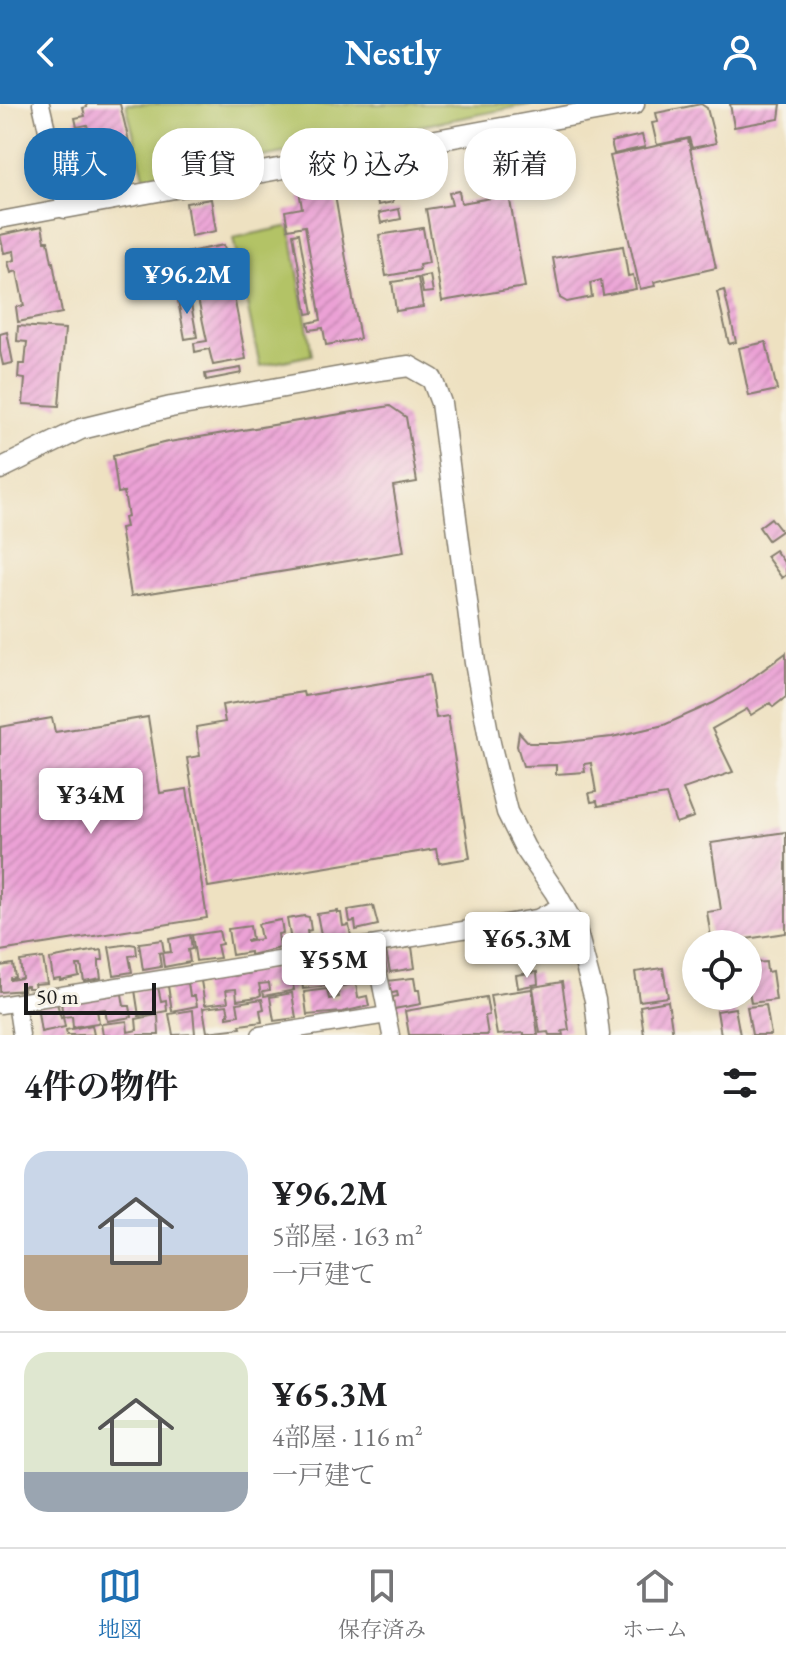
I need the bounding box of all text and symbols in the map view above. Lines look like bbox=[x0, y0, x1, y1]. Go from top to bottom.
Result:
text: Nestly bbox=[345, 29, 441, 76]
icon: back bbox=[24, 30, 68, 74]
icon: person bbox=[718, 30, 762, 74]
chip: 購入 bbox=[24, 128, 136, 200]
chip: 賃貸 bbox=[152, 128, 264, 200]
chip: 絞り込み bbox=[280, 128, 448, 200]
chip: 新着 bbox=[464, 128, 576, 200]
pin: ¥96.2M bbox=[122, 248, 252, 316]
text: ¥96.2M bbox=[143, 257, 231, 291]
pin: ¥34M bbox=[44, 768, 138, 836]
text: ¥34M bbox=[57, 777, 125, 811]
pin: ¥65.3M bbox=[462, 912, 592, 980]
text: ¥65.3M bbox=[483, 921, 571, 955]
map controls bbox=[682, 930, 762, 1010]
button: locate bbox=[682, 930, 762, 1010]
pin: ¥55M bbox=[287, 933, 381, 1001]
text: ¥55M bbox=[300, 942, 368, 976]
scale bar bbox=[24, 979, 156, 1015]
text: 50 m bbox=[36, 982, 79, 1011]
icon: filters bbox=[718, 1061, 762, 1105]
text: 4件の物件 bbox=[24, 1064, 178, 1108]
text: ¥96.2M bbox=[272, 1171, 388, 1215]
icon: home bbox=[88, 1183, 184, 1279]
text: 5部屋 · 163 m² bbox=[272, 1219, 423, 1253]
text: 一戸建て bbox=[272, 1257, 376, 1291]
text: ¥65.3M bbox=[272, 1372, 388, 1416]
icon: home bbox=[88, 1384, 184, 1480]
text: 4部屋 · 116 m² bbox=[272, 1420, 423, 1454]
text: 一戸建て bbox=[272, 1458, 376, 1492]
tab: 地図 bbox=[98, 1564, 142, 1644]
tab: 保存済み bbox=[338, 1564, 426, 1644]
tab: ホーム bbox=[622, 1564, 688, 1644]

